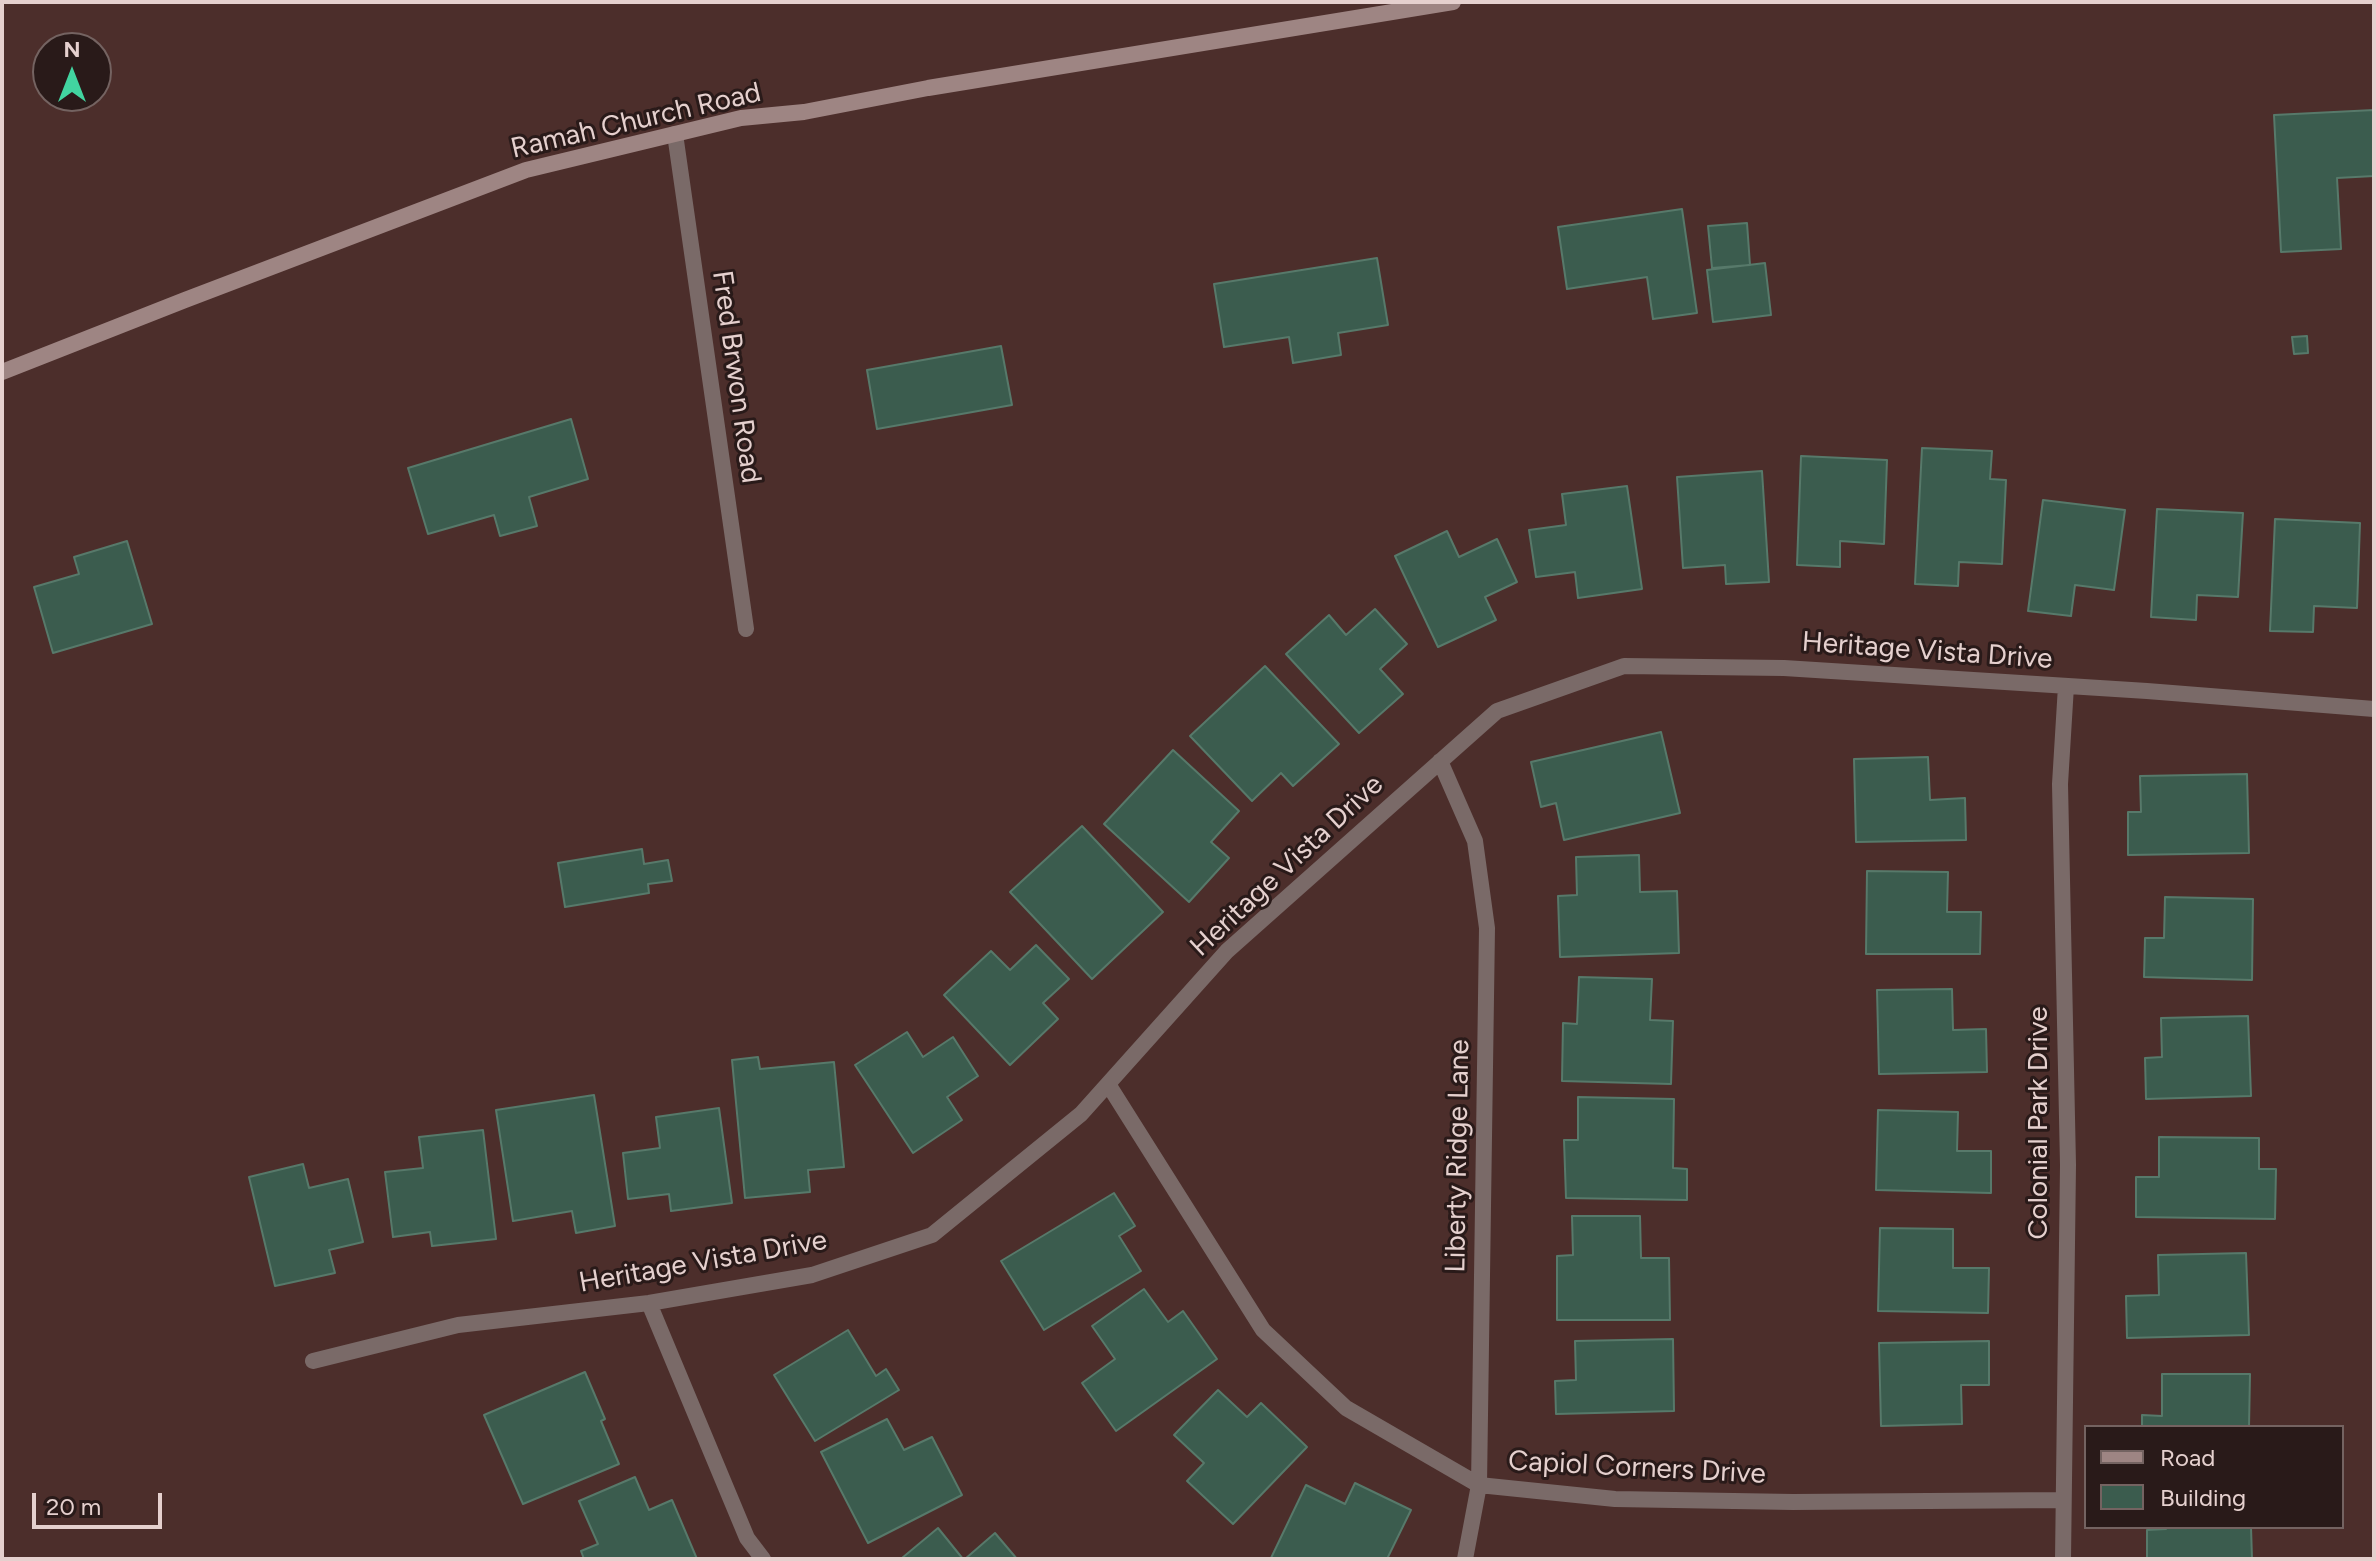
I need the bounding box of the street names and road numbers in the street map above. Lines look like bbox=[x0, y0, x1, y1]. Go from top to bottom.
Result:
street label: Ramah Church Road bbox=[508, 76, 764, 166]
street label: Fred Brwon Road bbox=[704, 268, 768, 486]
street label: Heritage Vista Drive bbox=[1801, 625, 2053, 677]
street label: Heritage Vista Drive bbox=[1184, 768, 1390, 964]
street label: Colonial Park Drive bbox=[2022, 1006, 2056, 1240]
street label: Liberty Ridge Lane bbox=[1439, 1039, 1477, 1273]
street label: Heritage Vista Drive bbox=[576, 1224, 830, 1300]
street label: Capiol Corners Drive bbox=[1507, 1444, 1767, 1492]

